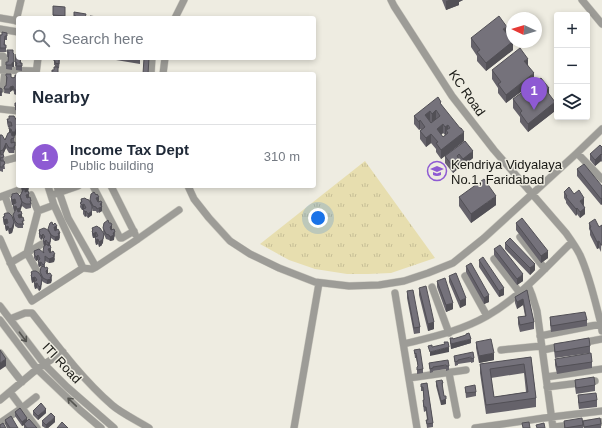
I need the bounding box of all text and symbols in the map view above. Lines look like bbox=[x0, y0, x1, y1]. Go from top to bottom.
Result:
north arrow bbox=[506, 12, 542, 48]
map controls bbox=[554, 12, 590, 120]
button: + bbox=[554, 12, 590, 48]
search box bbox=[16, 16, 316, 60]
icon: search bbox=[30, 27, 52, 49]
text: Search here bbox=[62, 30, 144, 47]
button: − bbox=[554, 48, 590, 84]
street label: KC Road bbox=[446, 67, 488, 119]
pin: 1 bbox=[521, 77, 547, 110]
button: layers bbox=[554, 84, 590, 120]
text: Nearby bbox=[32, 88, 90, 107]
text: Income Tax Dept bbox=[70, 141, 189, 158]
text: 1 bbox=[41, 149, 49, 164]
text: 310 m bbox=[264, 149, 300, 164]
place label: Kendriya Vidyalaya No.1, Faridabad bbox=[451, 157, 563, 187]
text: Public building bbox=[70, 158, 154, 173]
school or university icon: Kendriya Vidyalaya No.1, Faridabad bbox=[426, 160, 448, 182]
your location bbox=[308, 208, 328, 228]
one-way arrow bbox=[19, 332, 28, 343]
street label: ITI Road bbox=[40, 340, 84, 386]
one-way arrow bbox=[67, 398, 77, 407]

